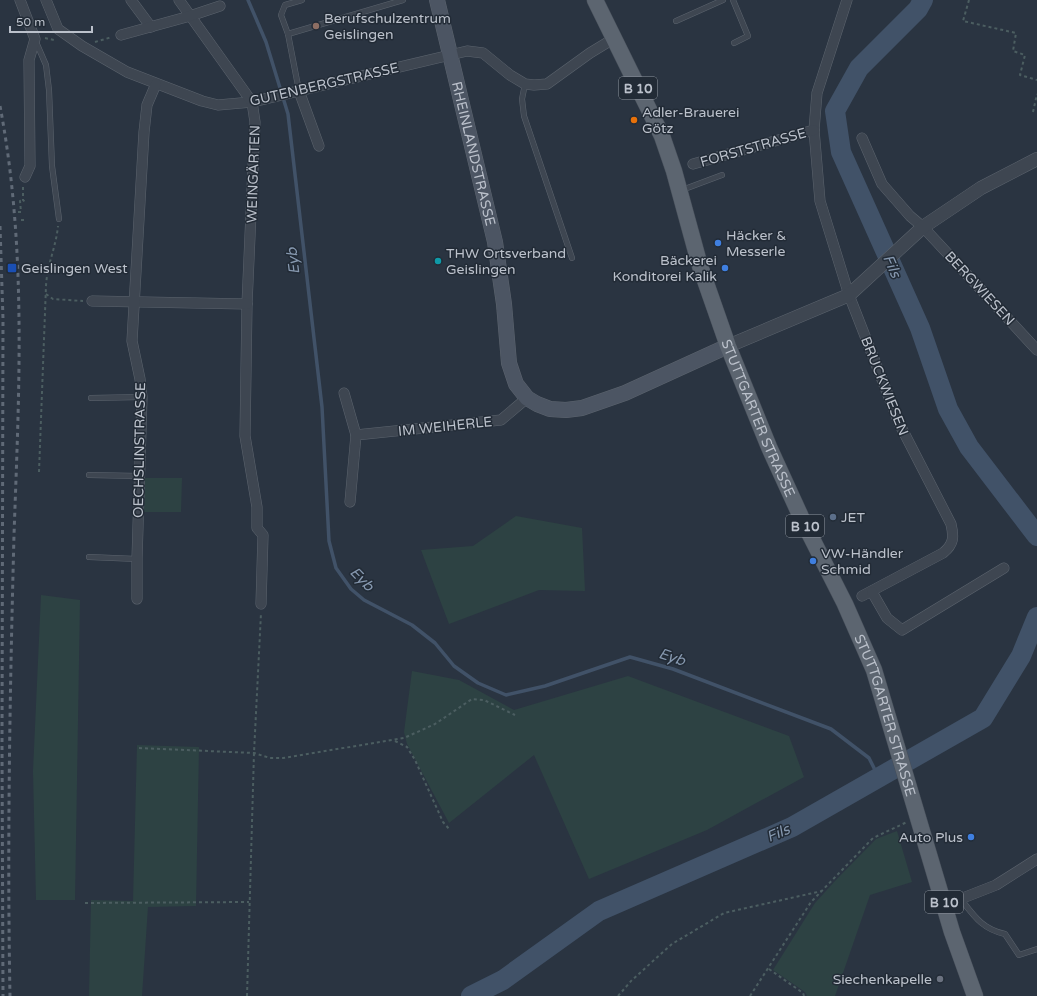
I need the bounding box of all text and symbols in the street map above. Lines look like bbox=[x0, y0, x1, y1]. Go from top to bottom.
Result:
scale bar bbox=[10, 8, 92, 34]
place label: Berufschulzentrum Geislingen bbox=[324, 10, 451, 43]
text: 50 m bbox=[16, 15, 45, 29]
marker: Berufschulzentrum Geislingen bbox=[311, 21, 321, 31]
street label: GUTENBERGSTRASSE bbox=[248, 59, 400, 110]
road number: B 10 bbox=[619, 77, 657, 99]
street label: RHEINLANDSTRASSE bbox=[448, 80, 499, 228]
place label: Adler-Brauerei Götz bbox=[642, 104, 739, 137]
marker: Adler-Brauerei Götz bbox=[629, 115, 639, 125]
street label: FORSTSTRASSE bbox=[698, 124, 808, 171]
street label: WEINGÄRTEN bbox=[243, 125, 264, 223]
place label: Häcker & Messerle bbox=[726, 227, 787, 260]
marker: Häcker & Messerle bbox=[713, 238, 723, 248]
water label: Eyb bbox=[282, 245, 304, 275]
place label: THW Ortsverband Geislingen bbox=[446, 245, 566, 278]
street label: BERGWIESEN bbox=[941, 248, 1018, 329]
place label: Bäckerei Konditorei Kalik bbox=[612, 252, 717, 285]
water label: Fils bbox=[879, 252, 906, 282]
marker: THW Ortsverband Geislingen bbox=[433, 256, 443, 266]
place label: Geislingen West bbox=[21, 260, 128, 277]
marker: Geislingen West bbox=[6, 262, 18, 274]
marker: Bäckerei Konditorei Kalik bbox=[720, 263, 730, 273]
street label: BRUCKWIESEN bbox=[857, 334, 912, 438]
street label: STUTTGARTER STRASSE bbox=[717, 337, 799, 500]
street label: OECHSLINSTRASSE bbox=[130, 382, 149, 518]
street label: IM WEIHERLE bbox=[397, 413, 493, 440]
place label: JET bbox=[841, 509, 865, 526]
marker: JET bbox=[828, 512, 838, 522]
road number: B 10 bbox=[786, 515, 824, 537]
place label: VW-Händler Schmid bbox=[821, 545, 904, 578]
marker: VW-Händler Schmid bbox=[808, 556, 818, 566]
water label: Eyb bbox=[346, 563, 379, 596]
street label: STUTTGARTER STRASSE bbox=[850, 632, 919, 798]
water label: Eyb bbox=[656, 644, 689, 670]
water label: Fils bbox=[764, 819, 794, 846]
place label: Auto Plus bbox=[899, 829, 963, 846]
marker: Auto Plus bbox=[966, 832, 976, 842]
road number: B 10 bbox=[925, 891, 963, 913]
place label: Siechenkapelle bbox=[833, 971, 932, 988]
marker: Siechenkapelle bbox=[935, 974, 945, 984]

